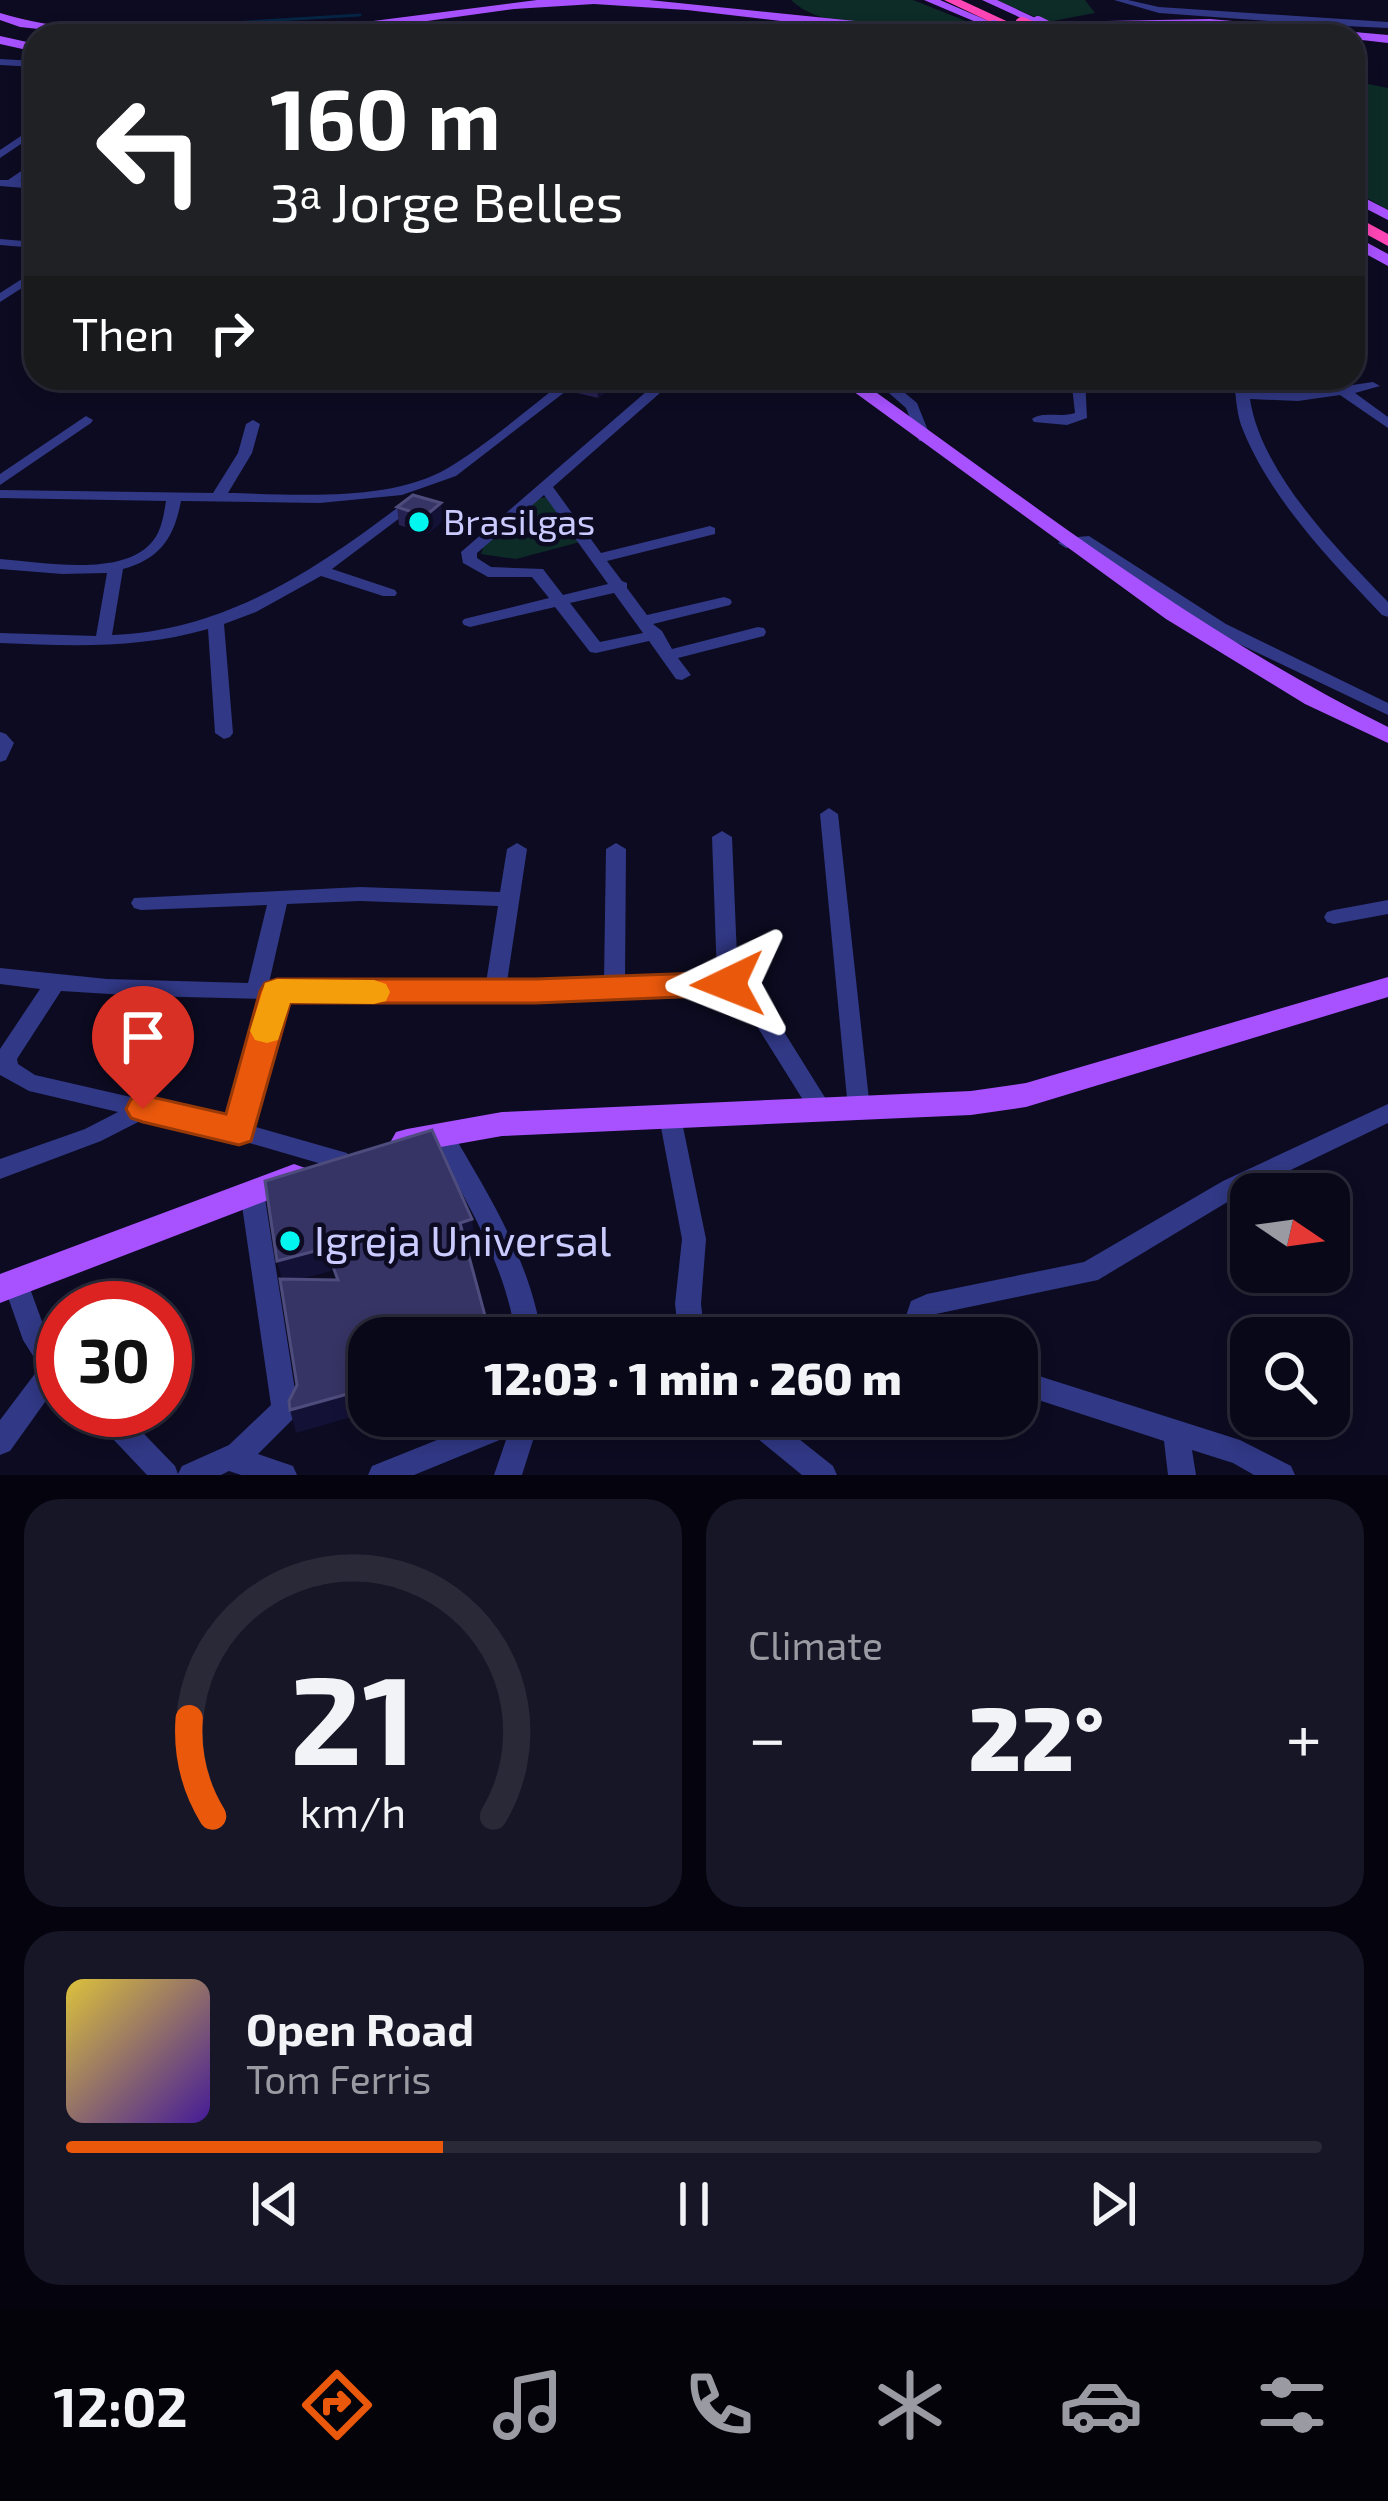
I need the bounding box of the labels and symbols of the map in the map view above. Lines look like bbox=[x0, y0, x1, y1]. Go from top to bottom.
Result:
place label: Brasilgas bbox=[443, 499, 595, 542]
marker: Brasilgas bbox=[406, 509, 432, 535]
position arrow bbox=[665, 921, 791, 1047]
pin bbox=[92, 986, 194, 1109]
north arrow bbox=[1230, 1173, 1350, 1293]
place label: Igreja Universal bbox=[314, 1214, 612, 1265]
marker: Igreja Universal bbox=[277, 1228, 303, 1254]
speed limit sign: 30 bbox=[36, 1281, 192, 1437]

